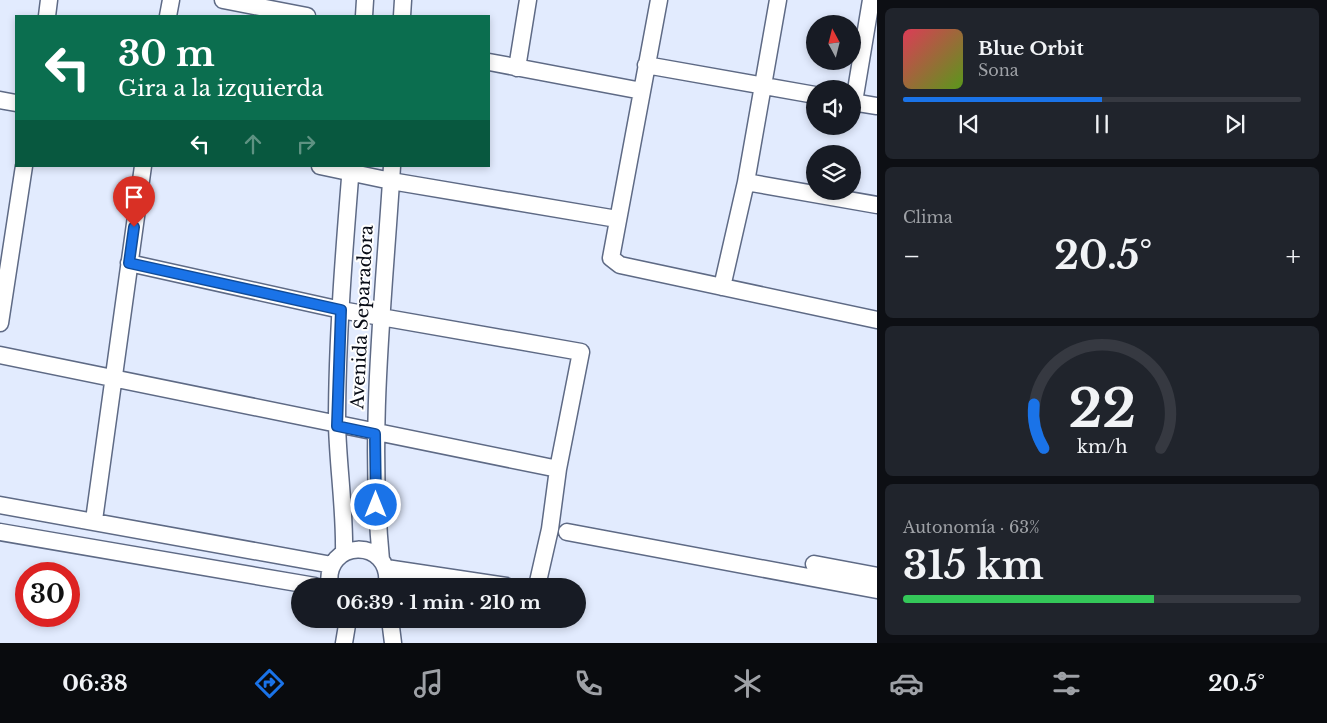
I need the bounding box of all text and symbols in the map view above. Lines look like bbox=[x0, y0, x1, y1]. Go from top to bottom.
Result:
north arrow bbox=[806, 15, 861, 70]
map controls bbox=[806, 15, 861, 200]
text: 30 m bbox=[118, 32, 215, 75]
icon: left bbox=[35, 35, 100, 100]
text: Blue Orbit bbox=[978, 37, 1084, 60]
text: Sona bbox=[978, 60, 1019, 80]
text: Gira a la izquierda bbox=[118, 75, 323, 102]
button: sound bbox=[806, 80, 861, 135]
icon: previous bbox=[955, 110, 983, 138]
icon: pause bbox=[1088, 110, 1116, 138]
icon: next bbox=[1221, 110, 1249, 138]
icon: left bbox=[186, 130, 214, 158]
icon: ahead bbox=[239, 130, 267, 158]
icon: right bbox=[292, 130, 320, 158]
button: layers bbox=[806, 145, 861, 200]
pin bbox=[113, 176, 155, 227]
icon: arrive bbox=[120, 183, 148, 211]
text: Clima bbox=[903, 207, 953, 227]
street label: Avenida Separadora bbox=[346, 224, 378, 411]
text: 20.5° bbox=[1054, 232, 1152, 279]
text: − bbox=[903, 239, 921, 274]
text: + bbox=[1286, 239, 1301, 274]
text: 22 bbox=[1068, 377, 1136, 441]
text: km/h bbox=[1077, 436, 1127, 458]
position arrow bbox=[349, 478, 401, 530]
text: Autonomía · 63% bbox=[903, 517, 1040, 537]
text: 315 km bbox=[903, 542, 1044, 589]
speed limit sign: 30 bbox=[15, 562, 80, 627]
text: 06:39 · 1 min · 210 m bbox=[336, 591, 541, 614]
icon: directions bbox=[252, 666, 287, 701]
icon: music bbox=[411, 666, 446, 701]
icon: phone bbox=[571, 666, 606, 701]
icon: climate bbox=[730, 666, 765, 701]
icon: car bbox=[889, 666, 924, 701]
icon: filters bbox=[1049, 666, 1084, 701]
text: 06:38 bbox=[62, 670, 128, 697]
text: 20.5° bbox=[1208, 670, 1265, 697]

